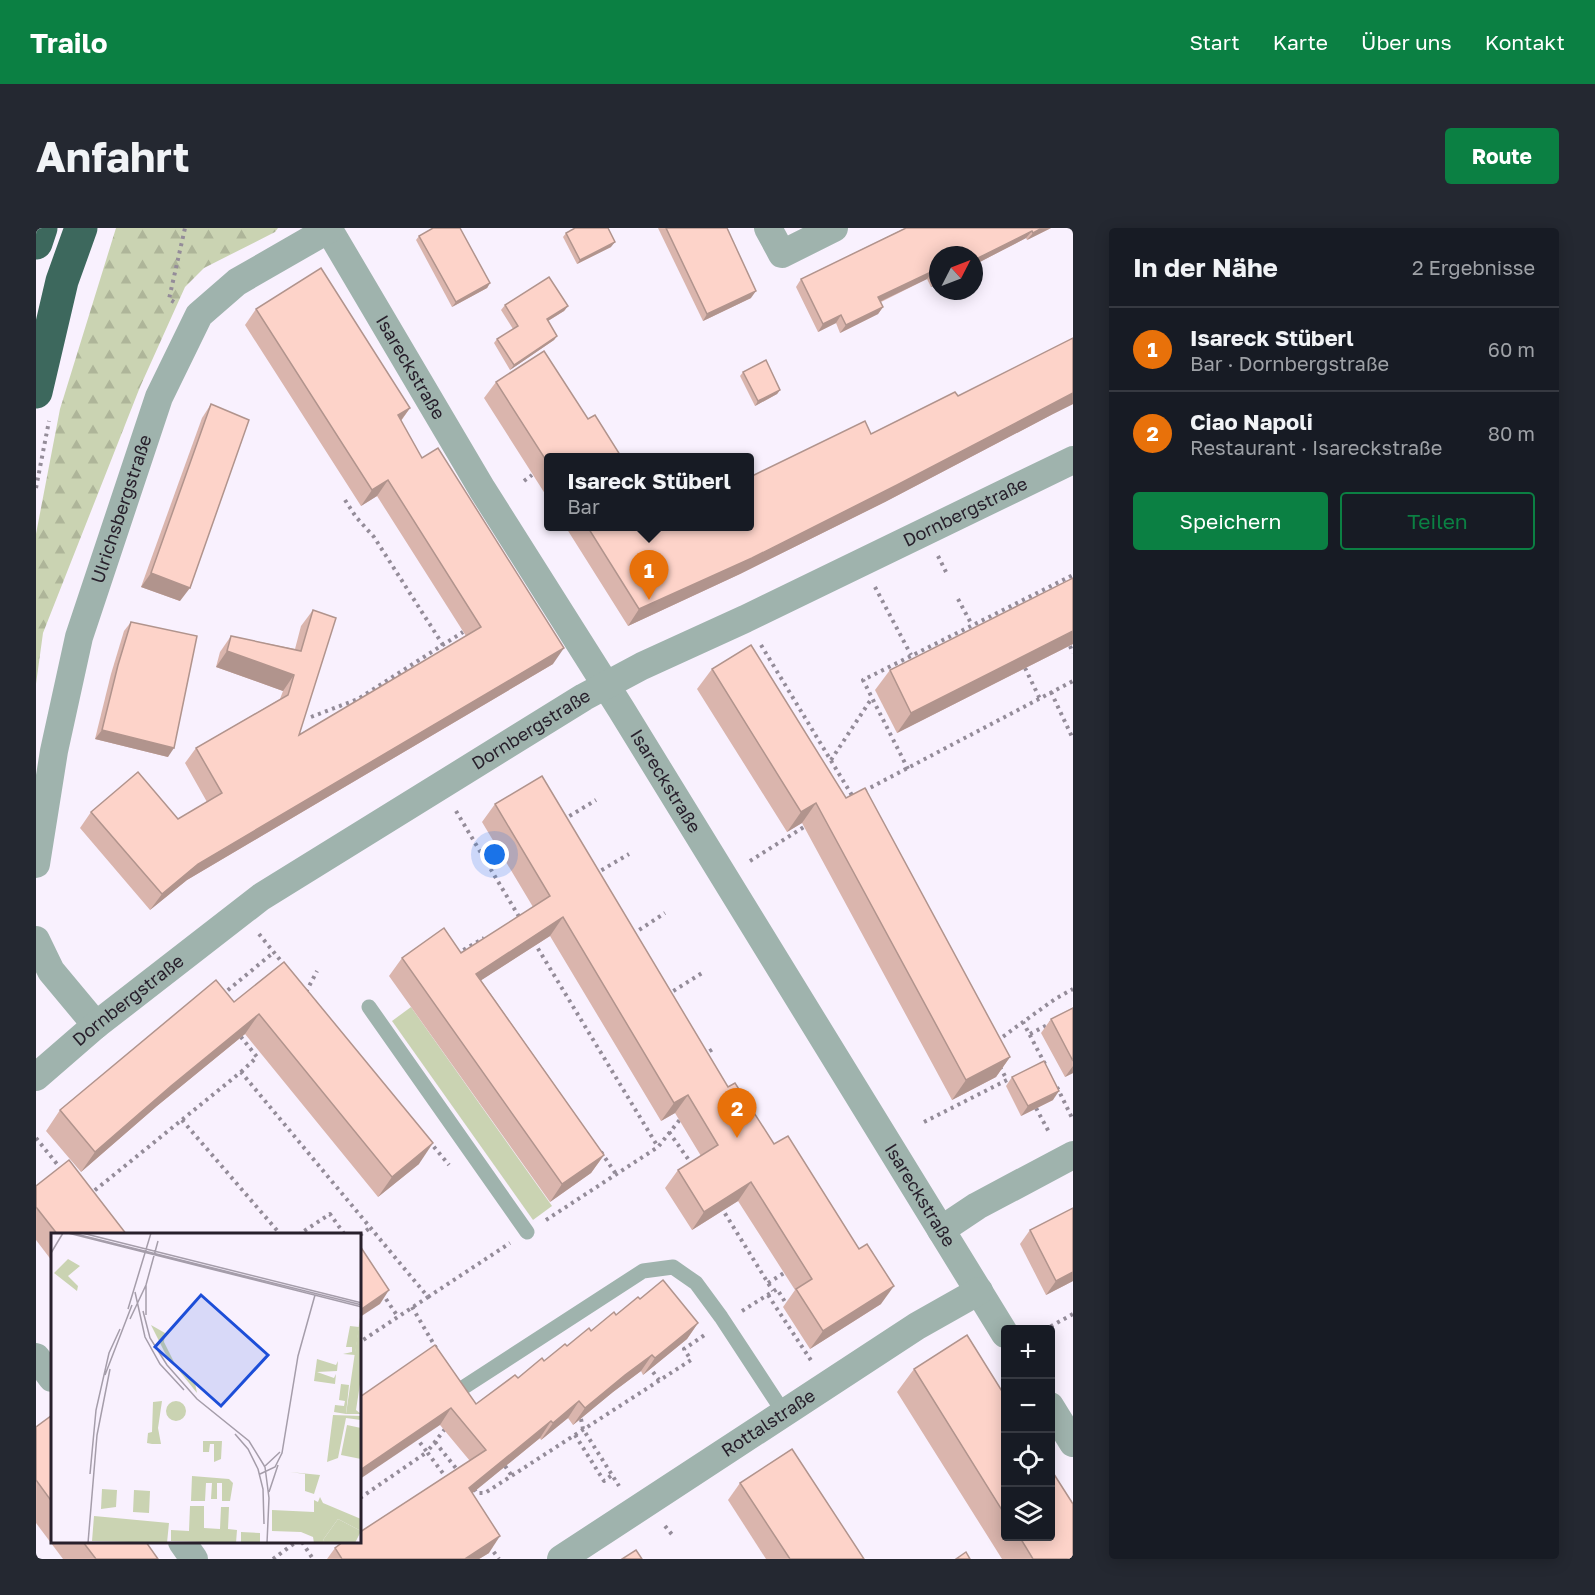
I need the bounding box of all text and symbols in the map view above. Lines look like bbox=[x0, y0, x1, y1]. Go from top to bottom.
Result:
text: Trailo bbox=[30, 26, 108, 59]
text: Start bbox=[1189, 29, 1240, 55]
text: Karte bbox=[1273, 29, 1328, 55]
text: Über uns bbox=[1361, 29, 1452, 55]
text: Kontakt bbox=[1485, 29, 1565, 55]
button: Route bbox=[1445, 128, 1559, 184]
text: Anfahrt bbox=[36, 131, 190, 181]
north arrow bbox=[929, 246, 983, 300]
text: In der Nähe bbox=[1133, 252, 1278, 283]
text: 2 Ergebnisse bbox=[1412, 255, 1535, 279]
street label: Isareckstraße bbox=[372, 311, 450, 423]
text: Isareck Stüberl bbox=[1190, 324, 1354, 351]
text: 1 bbox=[1147, 337, 1158, 361]
text: 60 m bbox=[1488, 337, 1535, 361]
text: Bar · Dornbergstraße bbox=[1190, 351, 1389, 375]
text: Ciao Napoli bbox=[1190, 408, 1313, 435]
text: 2 bbox=[1146, 421, 1159, 445]
text: 80 m bbox=[1488, 421, 1535, 445]
street label: Ulrichsbergstraße bbox=[86, 432, 156, 586]
text: Restaurant · Isareckstraße bbox=[1190, 435, 1442, 459]
popup bbox=[544, 453, 754, 531]
text: Isareck Stüberl bbox=[567, 467, 731, 494]
street label: Dornbergstraße bbox=[899, 472, 1031, 551]
button: Speichern bbox=[1133, 492, 1328, 550]
button: Teilen bbox=[1340, 492, 1535, 550]
text: Bar bbox=[567, 494, 600, 518]
pin: 1 bbox=[630, 550, 668, 600]
street label: Dornbergstraße bbox=[467, 684, 594, 774]
street label: Isareckstraße bbox=[626, 725, 706, 836]
your location bbox=[480, 840, 509, 869]
street label: Dornbergstraße bbox=[68, 949, 188, 1050]
pin: 2 bbox=[718, 1088, 756, 1138]
street label: Isareckstraße bbox=[881, 1139, 961, 1250]
inset map bbox=[51, 1233, 362, 1544]
map controls bbox=[1001, 1325, 1055, 1541]
button: + bbox=[1001, 1325, 1055, 1379]
button: − bbox=[1001, 1379, 1055, 1433]
street label: Rottalstraße bbox=[717, 1384, 819, 1461]
button: locate bbox=[1001, 1433, 1055, 1487]
button: layers bbox=[1001, 1487, 1055, 1541]

